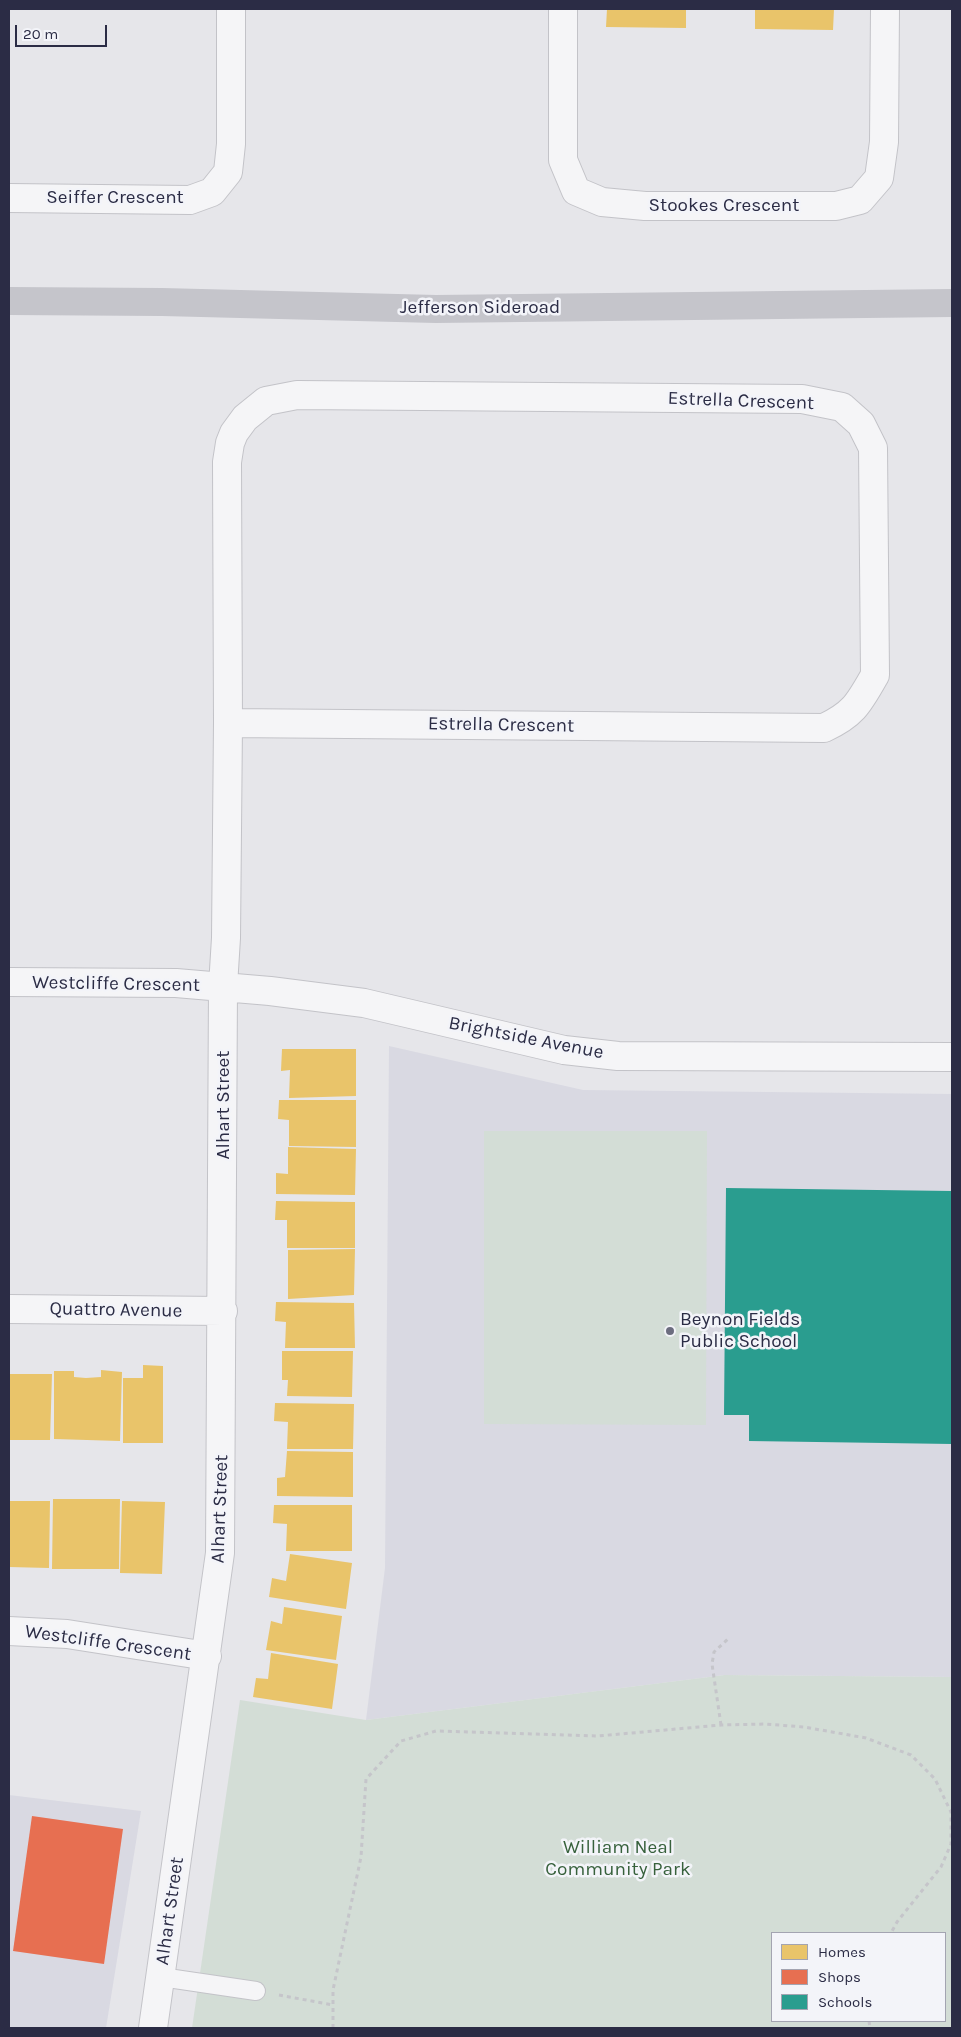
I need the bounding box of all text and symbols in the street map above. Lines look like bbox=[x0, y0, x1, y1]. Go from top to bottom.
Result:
scale bar bbox=[18, 15, 110, 47]
text: 20 m bbox=[23, 25, 58, 43]
street label: Seiffer Crescent bbox=[46, 187, 184, 209]
street label: Stookes Crescent bbox=[649, 195, 799, 217]
street label: Jefferson Sideroad bbox=[400, 297, 560, 319]
street label: Estrella Crescent bbox=[667, 387, 815, 415]
street label: Estrella Crescent bbox=[428, 712, 574, 738]
street label: Westcliffe Crescent bbox=[32, 971, 200, 997]
street label: Brightside Avenue bbox=[447, 1012, 605, 1064]
street label: Alhart Street bbox=[213, 1051, 235, 1159]
street label: Quattro Avenue bbox=[49, 1297, 183, 1323]
place label: Beynon Fields Public School bbox=[680, 1309, 800, 1353]
marker: Beynon Fields Public School bbox=[664, 1325, 676, 1337]
street label: Alhart Street bbox=[207, 1454, 233, 1564]
street label: Westcliffe Crescent bbox=[23, 1620, 193, 1666]
park label: William Neal Community Park bbox=[545, 1837, 691, 1881]
street label: Alhart Street bbox=[151, 1856, 189, 1966]
legend bbox=[771, 1932, 946, 2022]
text: Homes bbox=[818, 1943, 866, 1961]
text: Shops bbox=[818, 1968, 861, 1986]
text: Schools bbox=[818, 1993, 872, 2011]

